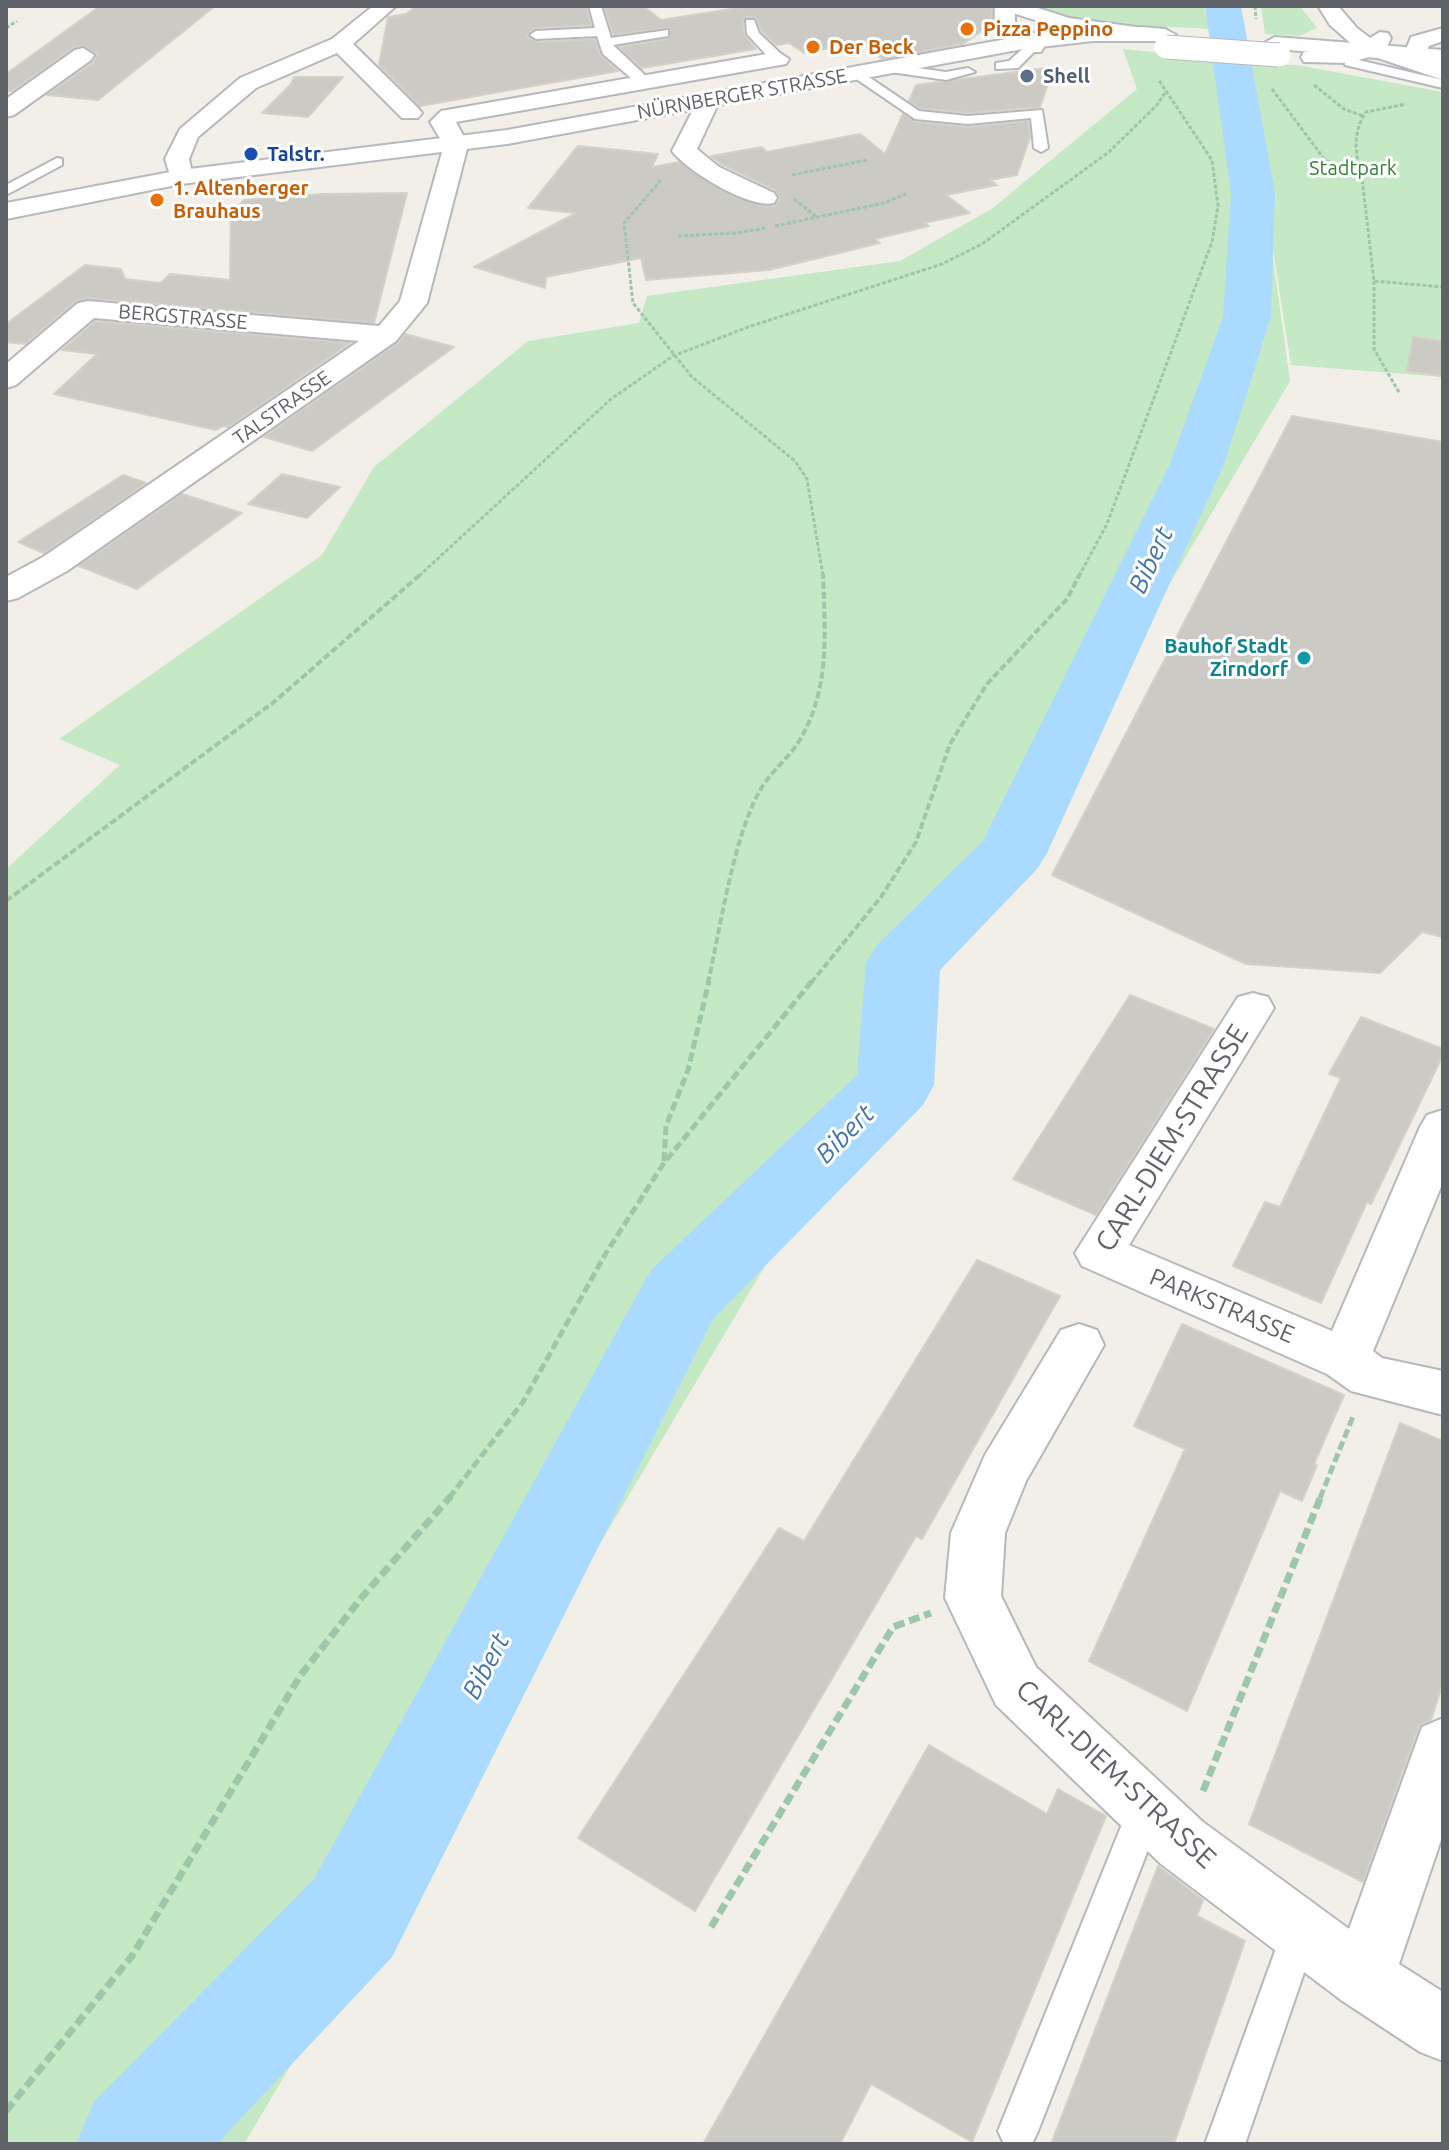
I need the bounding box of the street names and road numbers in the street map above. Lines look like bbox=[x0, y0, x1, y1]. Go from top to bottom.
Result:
street label: NÜRNBERGER STRASSE bbox=[635, 64, 849, 124]
street label: BERGSTRASSE bbox=[117, 299, 249, 335]
street label: TALSTRASSE bbox=[229, 366, 335, 450]
street label: CARL-DIEM-STRASSE bbox=[1088, 1018, 1256, 1258]
street label: PARKSTRASSE bbox=[1145, 1263, 1299, 1349]
street label: CARL-DIEM-STRASSE bbox=[1009, 1673, 1223, 1875]

